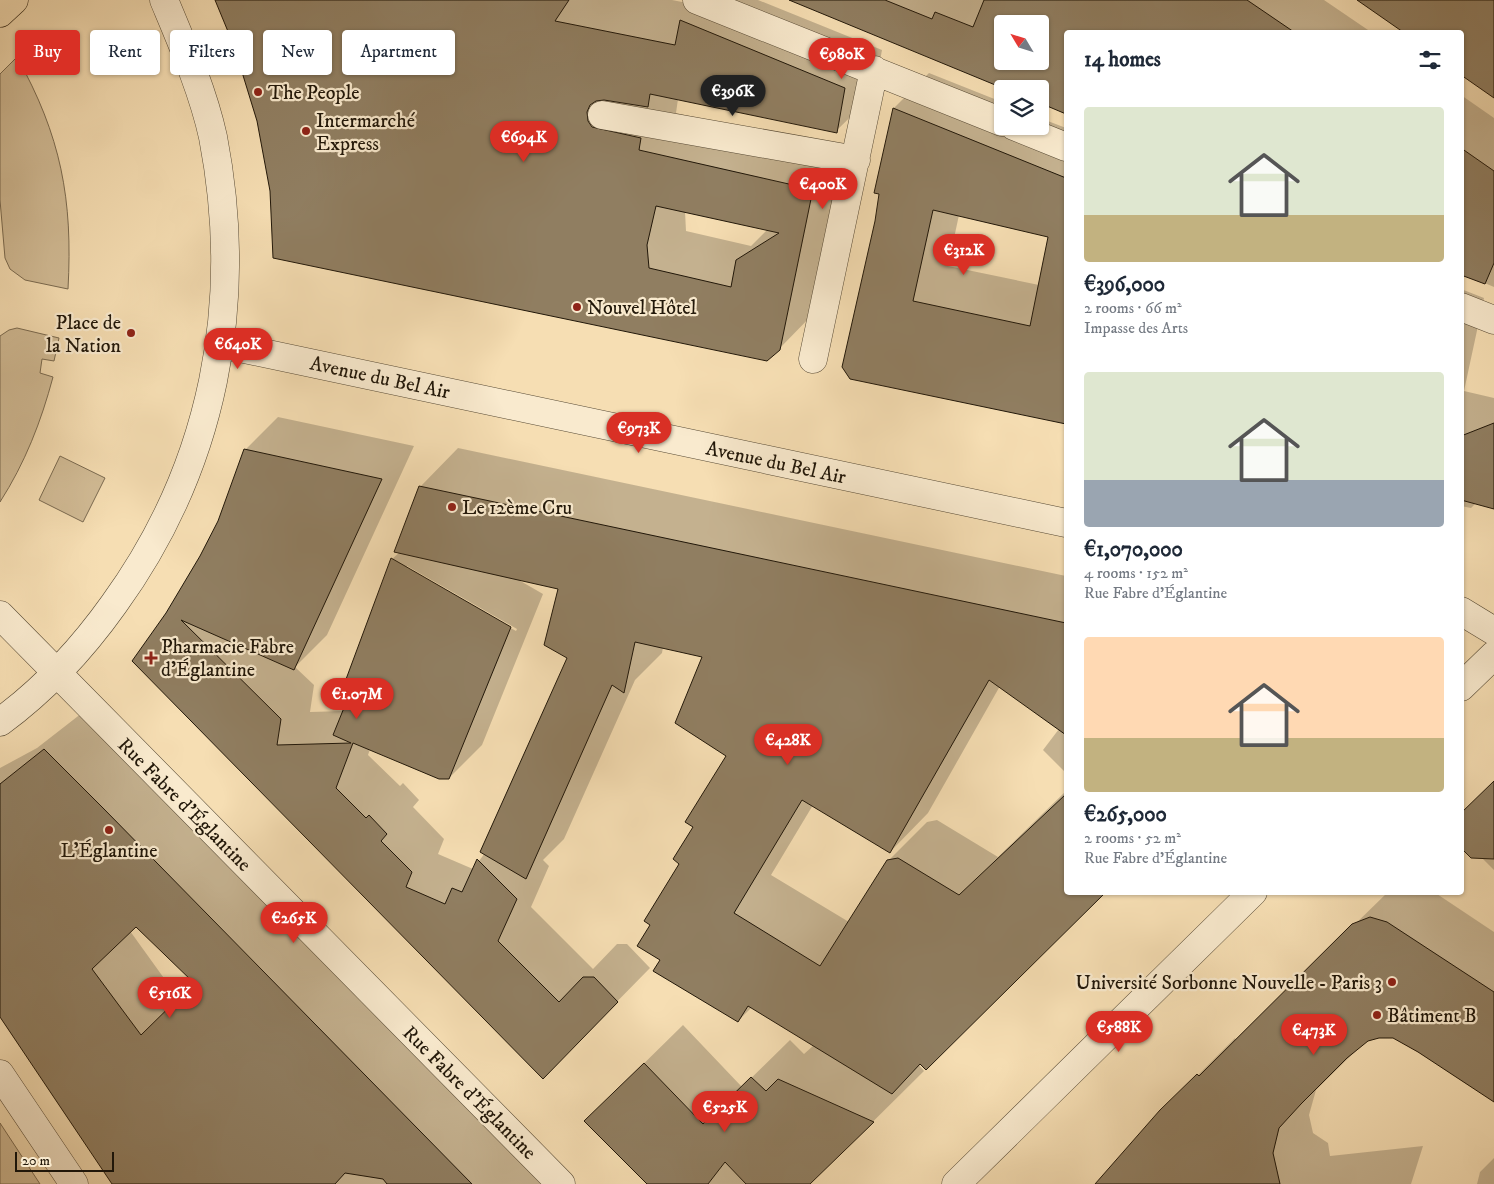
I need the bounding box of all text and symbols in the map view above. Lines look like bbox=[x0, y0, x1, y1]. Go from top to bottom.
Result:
north arrow bbox=[994, 15, 1049, 70]
map controls bbox=[994, 15, 1049, 135]
chip: Buy bbox=[15, 30, 80, 75]
chip: Rent bbox=[90, 30, 160, 75]
chip: Filters bbox=[170, 30, 253, 75]
chip: New bbox=[263, 30, 332, 75]
chip: Apartment bbox=[342, 30, 455, 75]
pin: €980K bbox=[807, 38, 877, 80]
text: €980K bbox=[819, 44, 865, 64]
icon: filters bbox=[1416, 46, 1444, 74]
text: 14 homes bbox=[1084, 47, 1161, 73]
pin: €396K bbox=[698, 74, 768, 117]
button: layers bbox=[994, 80, 1049, 135]
place label: The People bbox=[268, 81, 360, 106]
text: €396K bbox=[712, 81, 754, 101]
marker: The People bbox=[252, 86, 264, 98]
place label: Intermarché Express bbox=[316, 109, 416, 157]
pin: €694K bbox=[489, 120, 559, 163]
marker: Intermarché Express bbox=[300, 125, 312, 137]
text: €694K bbox=[501, 127, 547, 147]
icon: home bbox=[1219, 140, 1309, 230]
pin: €400K bbox=[788, 168, 858, 210]
text: €400K bbox=[799, 174, 847, 194]
pin: €312K bbox=[929, 234, 999, 276]
text: €312K bbox=[944, 240, 984, 260]
text: €396,000 bbox=[1084, 272, 1165, 298]
place label: Nouvel Hôtel bbox=[587, 296, 697, 321]
text: 2 rooms · 66 m² bbox=[1084, 298, 1182, 318]
marker: Nouvel Hôtel bbox=[571, 301, 583, 313]
place label: Place de la Nation bbox=[46, 311, 122, 359]
text: Impasse des Arts bbox=[1084, 318, 1188, 338]
marker: Place de la Nation bbox=[125, 327, 137, 339]
pin: €640K bbox=[203, 328, 273, 370]
text: €640K bbox=[215, 334, 261, 354]
street label: Avenue du Bel Air bbox=[307, 351, 452, 406]
icon: home bbox=[1219, 405, 1309, 495]
pin: €973K bbox=[604, 412, 674, 454]
text: €973K bbox=[618, 418, 661, 438]
street label: Avenue du Bel Air bbox=[703, 436, 848, 491]
place label: Le 12ème Cru bbox=[462, 496, 572, 521]
marker: Le 12ème Cru bbox=[446, 501, 458, 513]
text: €1,070,000 bbox=[1084, 537, 1183, 563]
text: 4 rooms · 152 m² bbox=[1084, 563, 1188, 583]
text: Rue Fabre d'Églantine bbox=[1084, 583, 1227, 603]
place label: Pharmacie Fabre d'Églantine bbox=[161, 635, 294, 683]
marker: Pharmacie Fabre d'Églantine bbox=[145, 652, 157, 664]
icon: home bbox=[1219, 670, 1309, 760]
pin: €1.07M bbox=[316, 678, 398, 720]
text: €1.07M bbox=[332, 684, 382, 704]
pin: €428K bbox=[753, 724, 823, 766]
text: €428K bbox=[765, 730, 811, 750]
street label: Rue Fabre d'Églantine bbox=[112, 733, 256, 877]
text: €265,000 bbox=[1084, 802, 1167, 828]
marker: L'Églantine bbox=[103, 824, 115, 836]
text: 2 rooms · 52 m² bbox=[1084, 828, 1181, 848]
place label: L'Églantine bbox=[61, 839, 157, 864]
text: Rue Fabre d'Églantine bbox=[1084, 848, 1227, 868]
pin: €265K bbox=[259, 902, 329, 944]
text: €265K bbox=[272, 908, 316, 928]
place label: Université Sorbonne Nouvelle - Paris 3 bbox=[1076, 971, 1382, 996]
pin: €516K bbox=[135, 976, 205, 1019]
marker: Université Sorbonne Nouvelle - Paris 3 bbox=[1386, 976, 1398, 988]
text: €516K bbox=[149, 983, 191, 1003]
place label: Bâtiment B bbox=[1387, 1004, 1477, 1029]
marker: Bâtiment B bbox=[1371, 1009, 1383, 1021]
pin: €588K bbox=[1084, 1010, 1154, 1053]
pin: €473K bbox=[1279, 1014, 1349, 1056]
text: €588K bbox=[1097, 1017, 1141, 1037]
text: €473K bbox=[1292, 1020, 1336, 1040]
street label: Rue Fabre d'Églantine bbox=[397, 1021, 541, 1165]
pin: €525K bbox=[690, 1090, 760, 1133]
text: €525K bbox=[703, 1097, 747, 1117]
scale bar bbox=[15, 1149, 114, 1172]
text: 20 m bbox=[22, 1152, 50, 1170]

